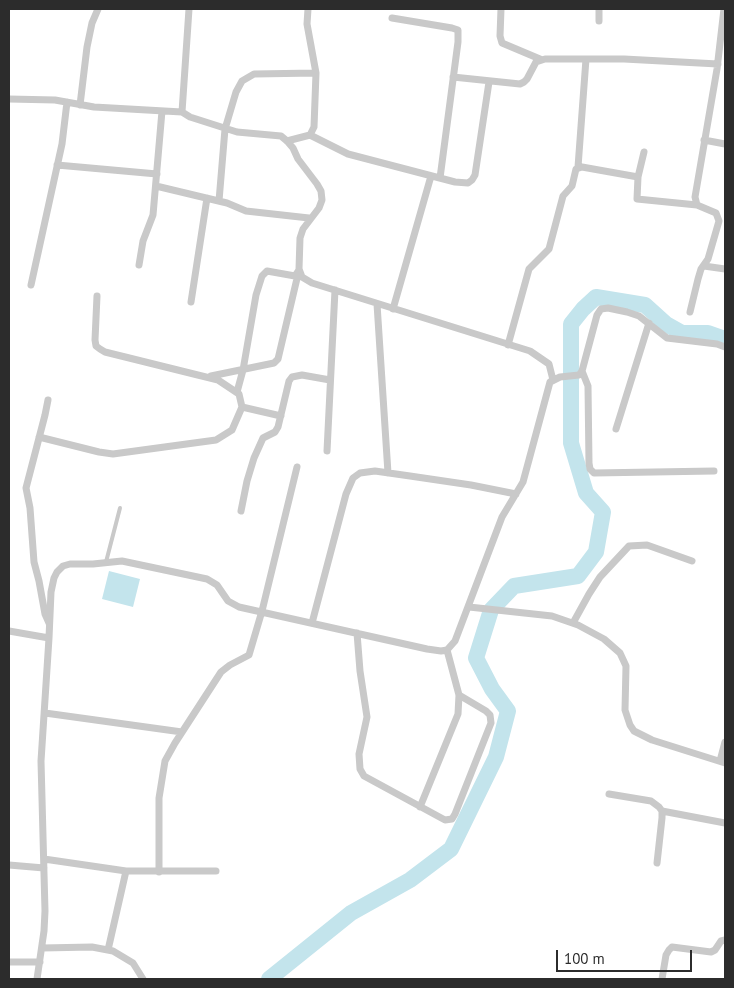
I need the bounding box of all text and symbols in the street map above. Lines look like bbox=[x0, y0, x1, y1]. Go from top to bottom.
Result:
scale bar bbox=[559, 940, 695, 972]
text: 100 m bbox=[564, 949, 605, 968]

